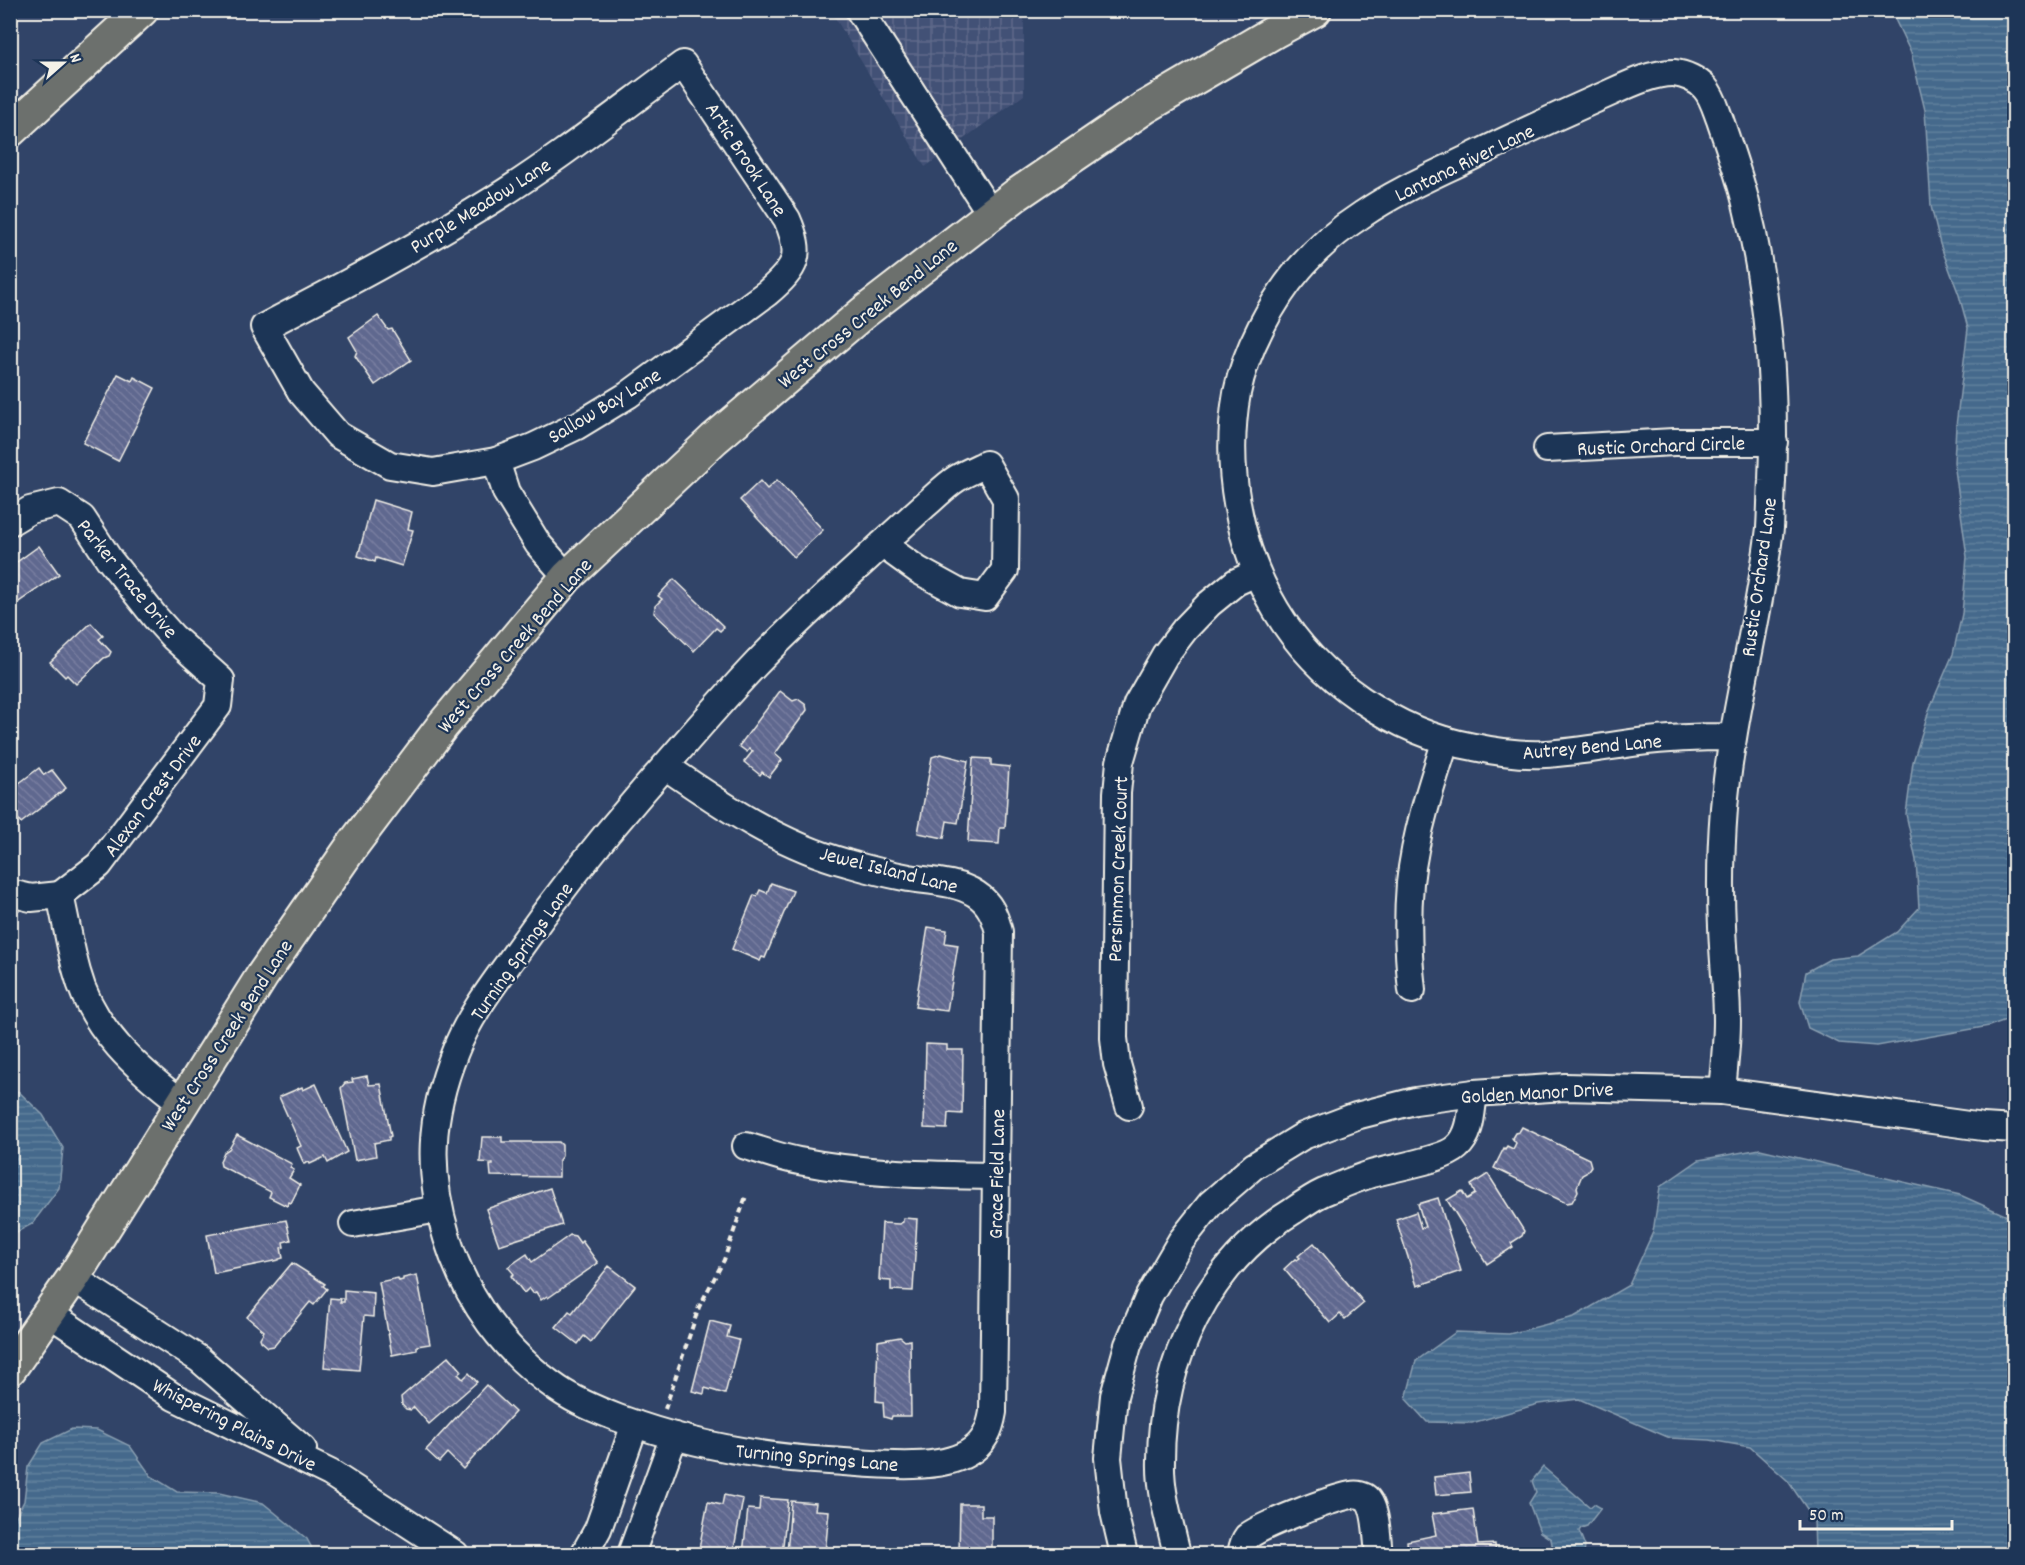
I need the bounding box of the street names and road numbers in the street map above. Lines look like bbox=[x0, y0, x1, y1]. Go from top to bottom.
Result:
street label: Artic Brook Lane bbox=[696, 97, 793, 224]
street label: Lantana River Lane bbox=[1390, 118, 1540, 212]
street label: Purple Meadow Lane bbox=[405, 152, 558, 263]
street label: West Cross Creek Bend Lane bbox=[773, 233, 965, 397]
street label: Sallow Bay Lane bbox=[543, 362, 668, 453]
street label: Rustic Orchard Circle bbox=[1577, 430, 1746, 466]
street label: Rustic Orchard Lane bbox=[1735, 496, 1787, 659]
street label: Parker Trace Drive bbox=[68, 513, 183, 646]
street label: West Cross Creek Bend Lane bbox=[432, 553, 601, 741]
street label: Autrey Bend Lane bbox=[1521, 728, 1663, 770]
street label: Alexan Crest Drive bbox=[98, 729, 211, 865]
street label: Persimmon Creek Court bbox=[1102, 775, 1138, 963]
street label: Jewel Island Lane bbox=[816, 840, 961, 904]
street label: Turning Springs Lane bbox=[464, 877, 582, 1028]
street label: West Cross Creek Bend Lane bbox=[155, 935, 302, 1139]
street label: Golden Manor Drive bbox=[1460, 1076, 1614, 1114]
street label: Grace Field Lane bbox=[983, 1109, 1015, 1239]
street label: Whispering Plains Drive bbox=[146, 1372, 321, 1481]
street label: Turning Springs Lane bbox=[734, 1438, 899, 1482]

